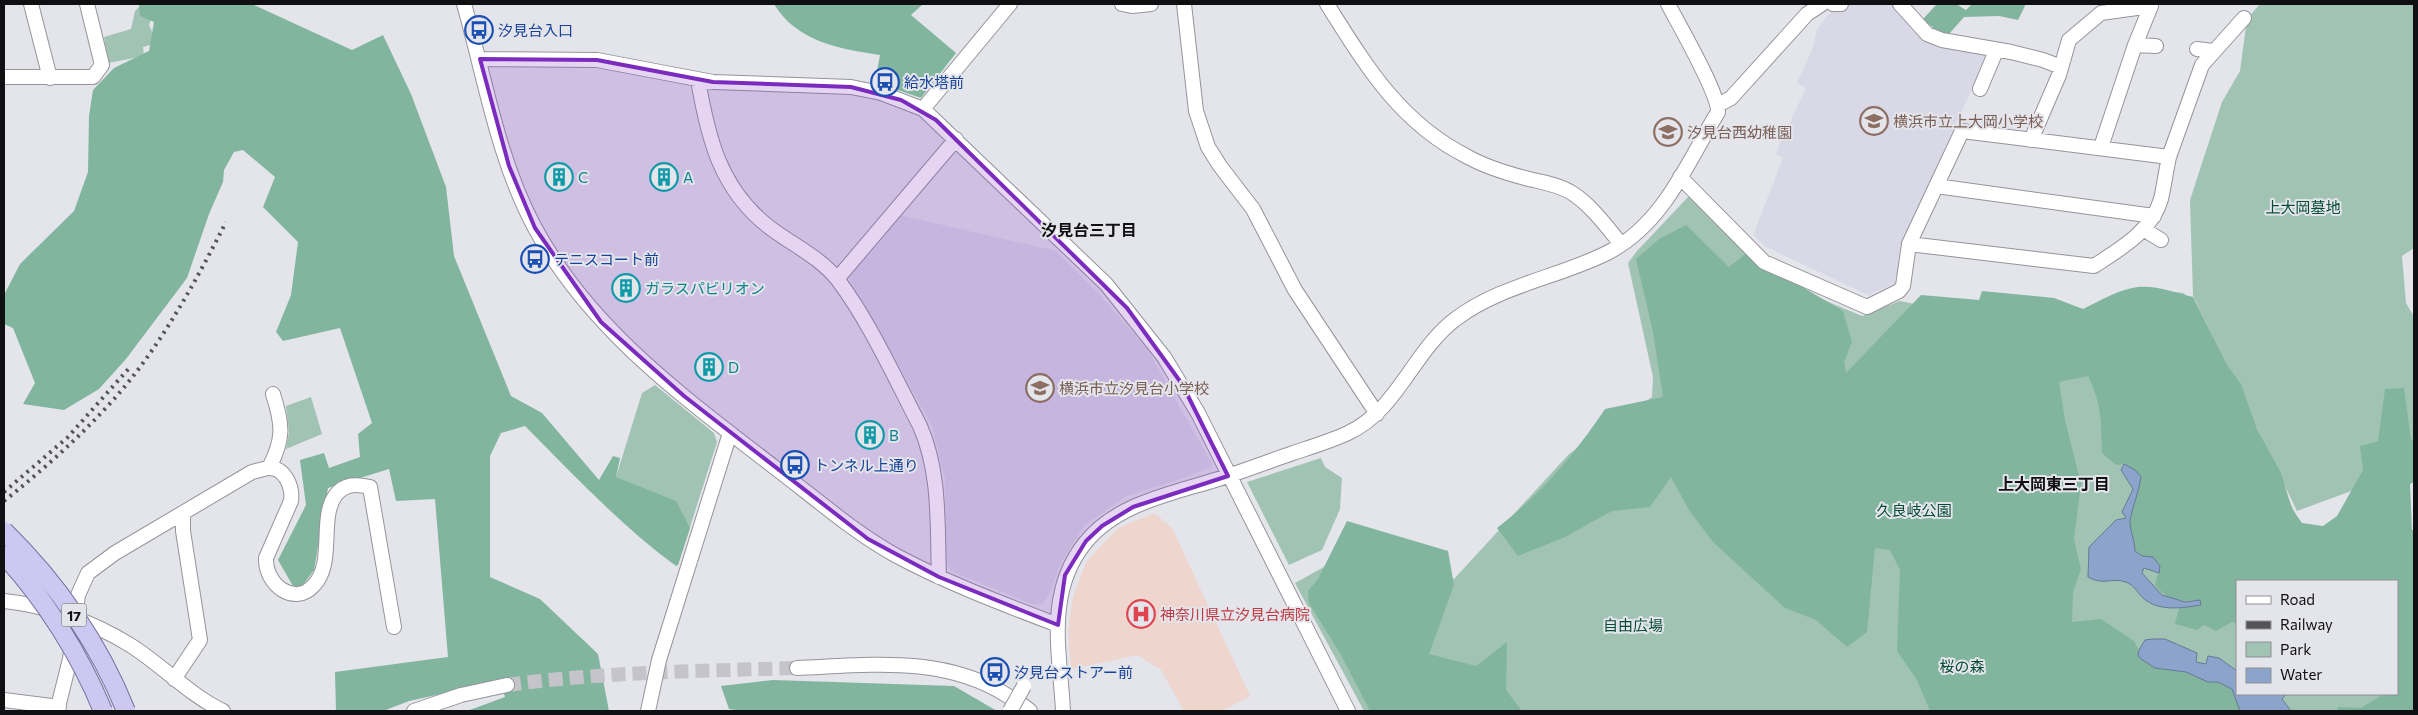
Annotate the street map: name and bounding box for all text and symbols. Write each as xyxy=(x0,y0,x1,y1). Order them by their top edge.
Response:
bus stop icon: 汐見台入口 xyxy=(464,15,494,45)
place label: 汐見台入口 xyxy=(498,21,573,39)
bus stop icon: 給水塔前 xyxy=(870,67,900,97)
place label: 給水塔前 xyxy=(904,73,964,91)
school or university icon: 横浜市立上大岡小学校 xyxy=(1859,106,1889,136)
place label: 横浜市立上大岡小学校 xyxy=(1893,112,2043,130)
school or university icon: 汐見台西幼稚園 xyxy=(1653,117,1683,147)
place label: 汐見台西幼稚園 xyxy=(1687,123,1792,141)
building icon: C xyxy=(544,162,574,192)
building icon: A xyxy=(649,162,679,192)
place label: C xyxy=(578,168,588,186)
place label: A xyxy=(683,168,693,186)
park label: 上大岡墓地 xyxy=(2265,198,2341,216)
district label: 汐見台三丁目 xyxy=(1041,220,1137,239)
bus stop icon: テニスコート前 xyxy=(520,244,550,274)
place label: テニスコート前 xyxy=(554,250,659,268)
building icon: ガラスパビリオン xyxy=(611,273,641,303)
place label: ガラスパビリオン xyxy=(645,279,765,297)
building icon: D xyxy=(694,352,724,382)
place label: D xyxy=(728,358,739,376)
school or university icon: 横浜市立汐見台小学校 xyxy=(1025,373,1055,403)
place label: 横浜市立汐見台小学校 xyxy=(1059,379,1209,397)
building icon: B xyxy=(855,420,885,450)
place label: B xyxy=(889,426,899,444)
bus stop icon: トンネル上通り xyxy=(780,450,810,480)
place label: トンネル上通り xyxy=(814,456,919,474)
district label: 上大岡東三丁目 xyxy=(1998,474,2110,493)
park label: 久良岐公園 xyxy=(1876,501,1952,519)
legend xyxy=(2236,580,2398,695)
text: Road xyxy=(2280,590,2315,608)
hospital icon: 神奈川県立汐見台病院 xyxy=(1126,599,1156,629)
road number: 17 xyxy=(62,604,86,626)
place label: 神奈川県立汐見台病院 xyxy=(1160,605,1310,623)
text: Railway xyxy=(2280,615,2333,633)
park label: 自由広場 xyxy=(1603,616,1663,634)
text: Park xyxy=(2280,640,2311,658)
bus stop icon: 汐見台ストアー前 xyxy=(980,657,1010,687)
park label: 桜の森 xyxy=(1939,657,1985,675)
place label: 汐見台ストアー前 xyxy=(1014,663,1133,681)
text: Water xyxy=(2280,665,2322,683)

